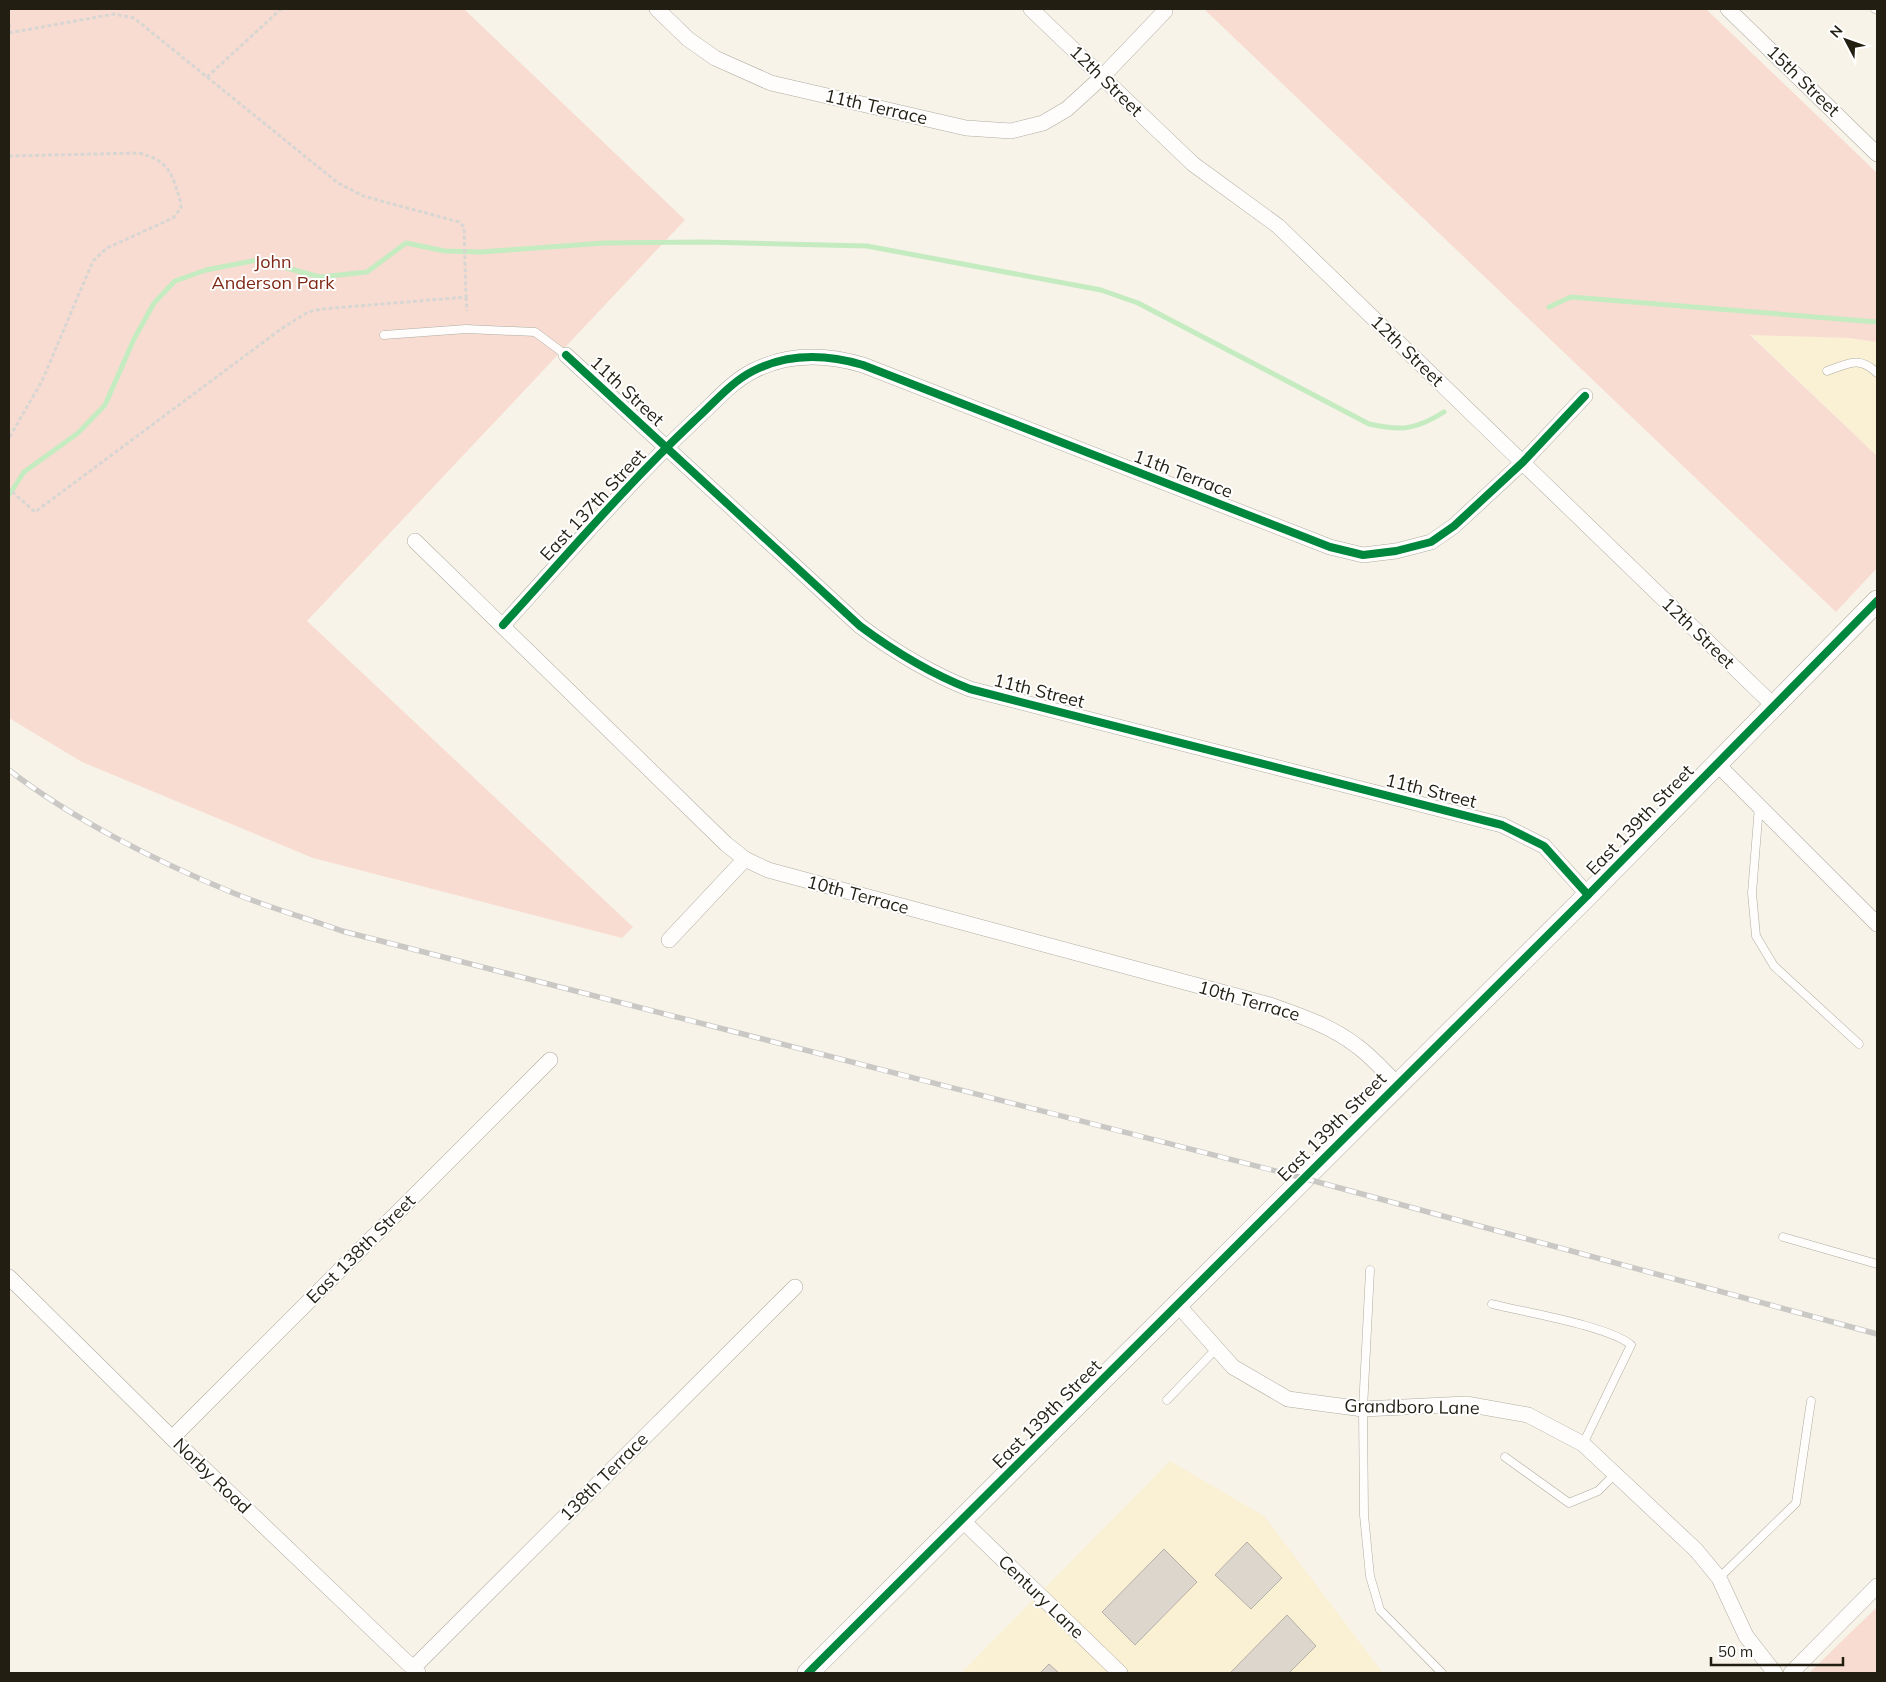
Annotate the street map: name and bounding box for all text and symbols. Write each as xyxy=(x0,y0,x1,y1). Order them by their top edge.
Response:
north arrow xyxy=(1821,15,1871,65)
text: N xyxy=(1826,22,1846,41)
street label: 12th Street xyxy=(1065,40,1148,121)
street label: 15th Street xyxy=(1762,40,1845,121)
street label: 11th Terrace xyxy=(823,84,930,129)
park label: John Anderson Park xyxy=(211,250,335,294)
street label: 12th Street xyxy=(1366,310,1449,391)
street label: 11th Street xyxy=(586,351,669,431)
street label: East 137th Street xyxy=(535,444,650,565)
street label: 11th Terrace xyxy=(1130,444,1236,503)
street label: 12th Street xyxy=(1657,592,1740,673)
street label: 11th Street xyxy=(991,668,1087,713)
street label: East 139th Street xyxy=(1581,760,1698,880)
street label: 11th Street xyxy=(1383,768,1479,813)
street label: 10th Terrace xyxy=(805,870,912,919)
street label: 10th Terrace xyxy=(1196,975,1303,1026)
street label: East 139th Street xyxy=(1272,1067,1391,1186)
street label: East 138th Street xyxy=(301,1189,420,1308)
street label: East 139th Street xyxy=(987,1354,1106,1473)
street label: Grandboro Lane xyxy=(1344,1394,1480,1419)
street label: 138th Terrace xyxy=(555,1428,653,1526)
street label: Norby Road xyxy=(169,1433,256,1518)
street label: Century Lane xyxy=(993,1550,1089,1643)
scale bar xyxy=(1711,1634,1844,1666)
text: 50 m xyxy=(1718,1642,1753,1661)

